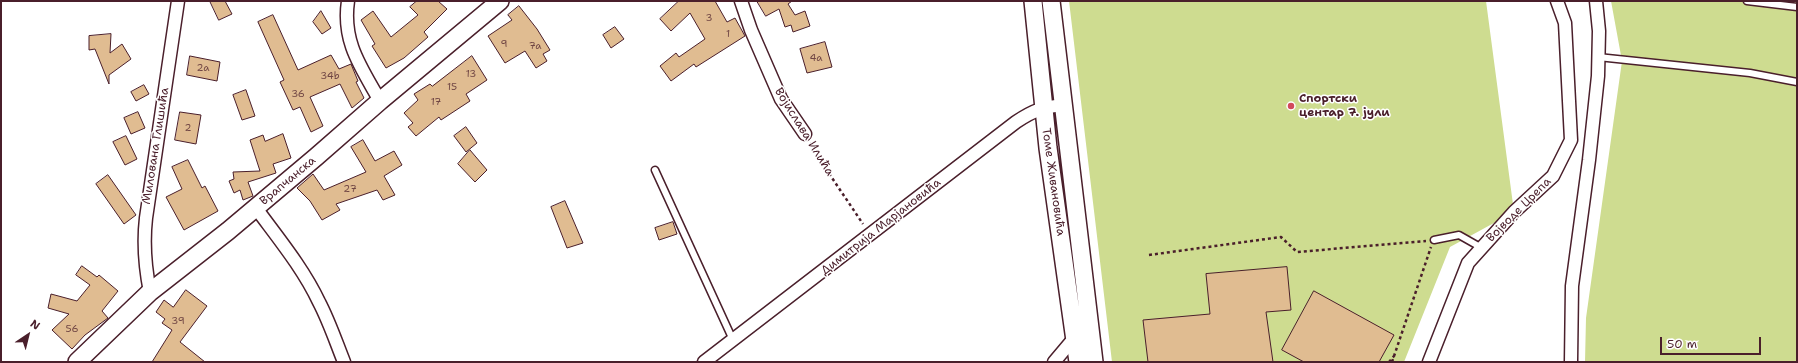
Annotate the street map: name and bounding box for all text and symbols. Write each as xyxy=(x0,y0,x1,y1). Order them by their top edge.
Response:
house number: 3 xyxy=(706,12,712,24)
house number: 1 xyxy=(726,28,730,40)
house number: 9 xyxy=(501,38,507,50)
house number: 7a xyxy=(529,40,541,52)
house number: 4a xyxy=(809,52,823,64)
house number: 2a xyxy=(197,62,209,74)
house number: 13 xyxy=(466,68,476,80)
house number: 34b xyxy=(320,70,340,82)
house number: 15 xyxy=(447,81,457,93)
street label: Војислава Илића xyxy=(771,85,837,179)
street label: Милована Глишића xyxy=(140,86,172,206)
house number: 36 xyxy=(291,88,305,100)
place label: Спортски центар 7. јули xyxy=(1299,92,1390,120)
house number: 17 xyxy=(431,96,441,108)
marker: Спортски центар 7. јули xyxy=(1286,101,1296,111)
house number: 2 xyxy=(185,122,191,134)
street label: Томе Живановића xyxy=(1038,127,1068,237)
street label: Врапчанска xyxy=(257,153,319,209)
street label: Војводе Црепа xyxy=(1484,175,1554,245)
street label: Димитрија Марјановића xyxy=(818,176,944,278)
house number: 27 xyxy=(343,183,357,195)
north arrow xyxy=(8,315,48,355)
house number: 39 xyxy=(171,315,185,327)
text: N xyxy=(27,316,43,333)
house number: 56 xyxy=(66,323,78,335)
scale bar xyxy=(1662,329,1763,355)
text: 50 m xyxy=(1667,336,1697,352)

